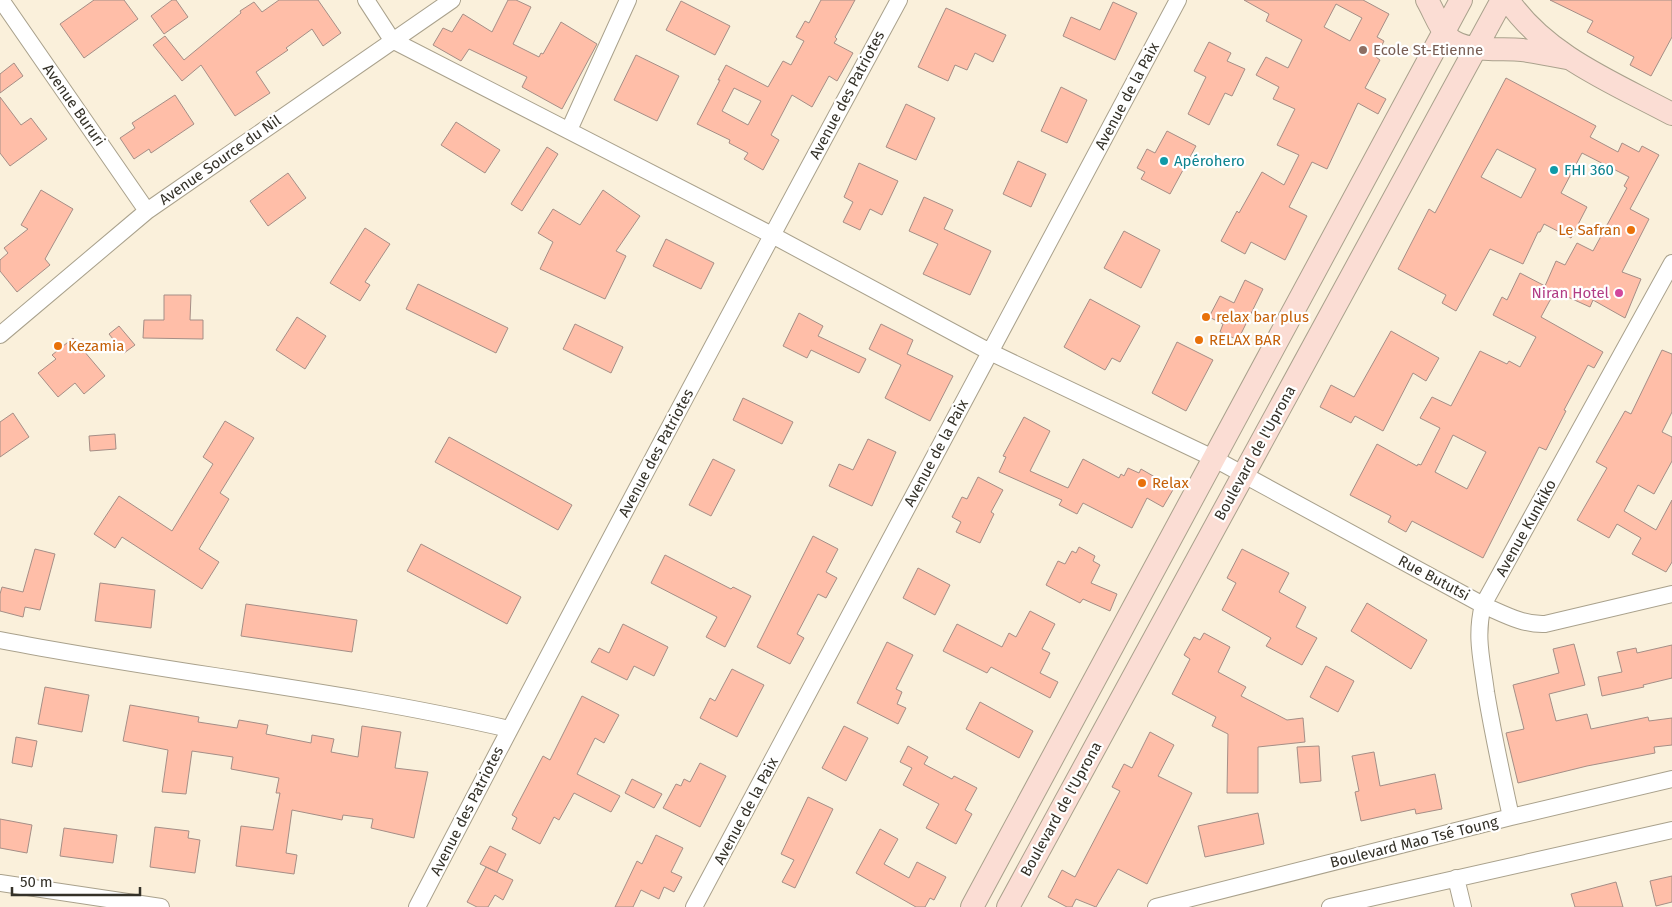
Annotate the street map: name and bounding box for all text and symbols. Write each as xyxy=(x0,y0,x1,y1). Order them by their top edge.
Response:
street label: Avenue des Patriotes xyxy=(806,28,888,162)
street label: Avenue de la Paix xyxy=(1091,39,1163,153)
place label: Ecole St-Etienne xyxy=(1373,41,1483,59)
marker: Ecole St-Etienne xyxy=(1357,44,1369,56)
street label: Avenue Bururi xyxy=(39,60,109,150)
street label: Avenue Source du Nil xyxy=(156,111,285,209)
place label: Apérohero xyxy=(1174,152,1245,170)
marker: Apérohero xyxy=(1158,155,1170,167)
place label: FHI 360 xyxy=(1564,161,1614,179)
marker: FHI 360 xyxy=(1548,164,1560,176)
place label: Le Safran xyxy=(1558,221,1621,239)
marker: Le Safran xyxy=(1625,224,1637,236)
place label: Niran Hotel xyxy=(1532,284,1610,302)
marker: Niran Hotel xyxy=(1613,287,1625,299)
place label: relax bar plus xyxy=(1216,308,1309,326)
marker: relax bar plus xyxy=(1200,311,1212,323)
place label: RELAX BAR xyxy=(1209,331,1281,349)
marker: RELAX BAR xyxy=(1193,334,1205,346)
place label: Kezamia xyxy=(68,337,124,355)
marker: Kezamia xyxy=(52,340,64,352)
street label: Boulevard de l'Uprona xyxy=(1210,383,1300,523)
street label: Avenue des Patriotes xyxy=(615,386,697,520)
street label: Avenue de la Paix xyxy=(900,396,972,510)
place label: Relax xyxy=(1152,474,1190,492)
street label: Avenue Kunkiko xyxy=(1492,476,1560,580)
marker: Relax xyxy=(1136,477,1148,489)
street label: Rue Bututsi xyxy=(1395,552,1473,604)
street label: Boulevard de l'Uprona xyxy=(1016,739,1106,879)
street label: Avenue des Patriotes xyxy=(427,743,507,879)
street label: Avenue de la Paix xyxy=(710,754,782,868)
street label: Boulevard Mao Tsé Toung xyxy=(1328,812,1500,872)
scale bar xyxy=(12,864,140,896)
text: 50 m xyxy=(20,873,53,891)

